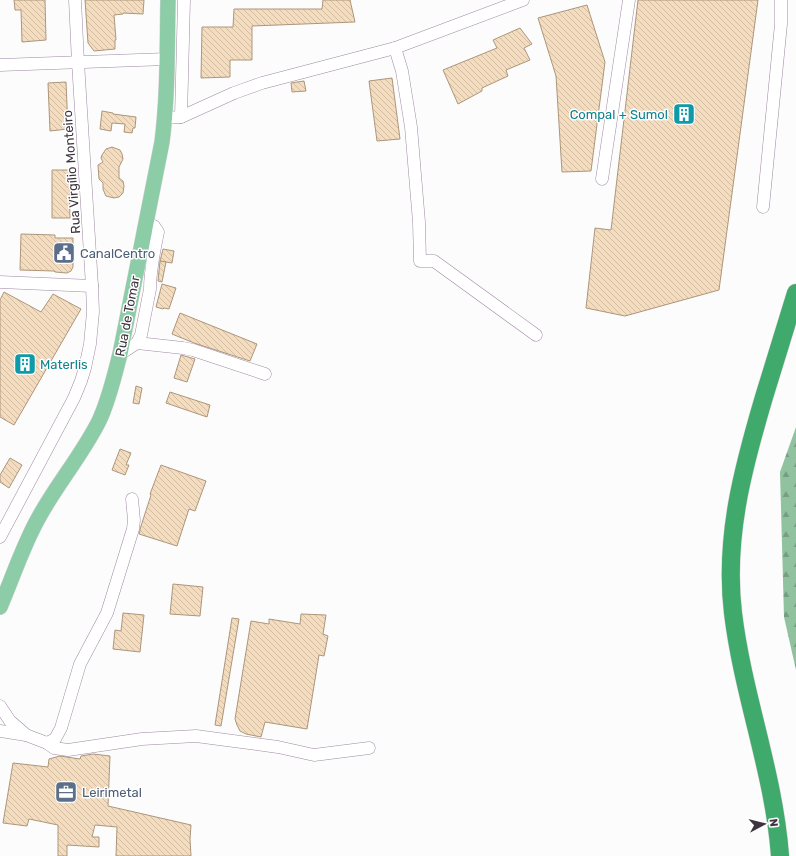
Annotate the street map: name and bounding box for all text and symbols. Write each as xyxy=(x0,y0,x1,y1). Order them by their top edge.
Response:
building icon: Compal + Sumol xyxy=(671,101,697,127)
place label: Compal + Sumol xyxy=(570,107,668,122)
street label: Rua Virgílio Monteiro xyxy=(60,110,84,234)
public building icon: CanalCentro xyxy=(51,240,77,266)
place label: CanalCentro xyxy=(80,246,155,261)
street label: Rua de Tomar xyxy=(112,274,143,358)
building icon: Materlis xyxy=(12,351,38,377)
place label: Materlis xyxy=(40,357,88,372)
office icon: Leirimetal xyxy=(53,779,79,805)
place label: Leirimetal xyxy=(82,785,142,800)
north arrow xyxy=(744,804,784,844)
text: N xyxy=(766,818,780,828)

